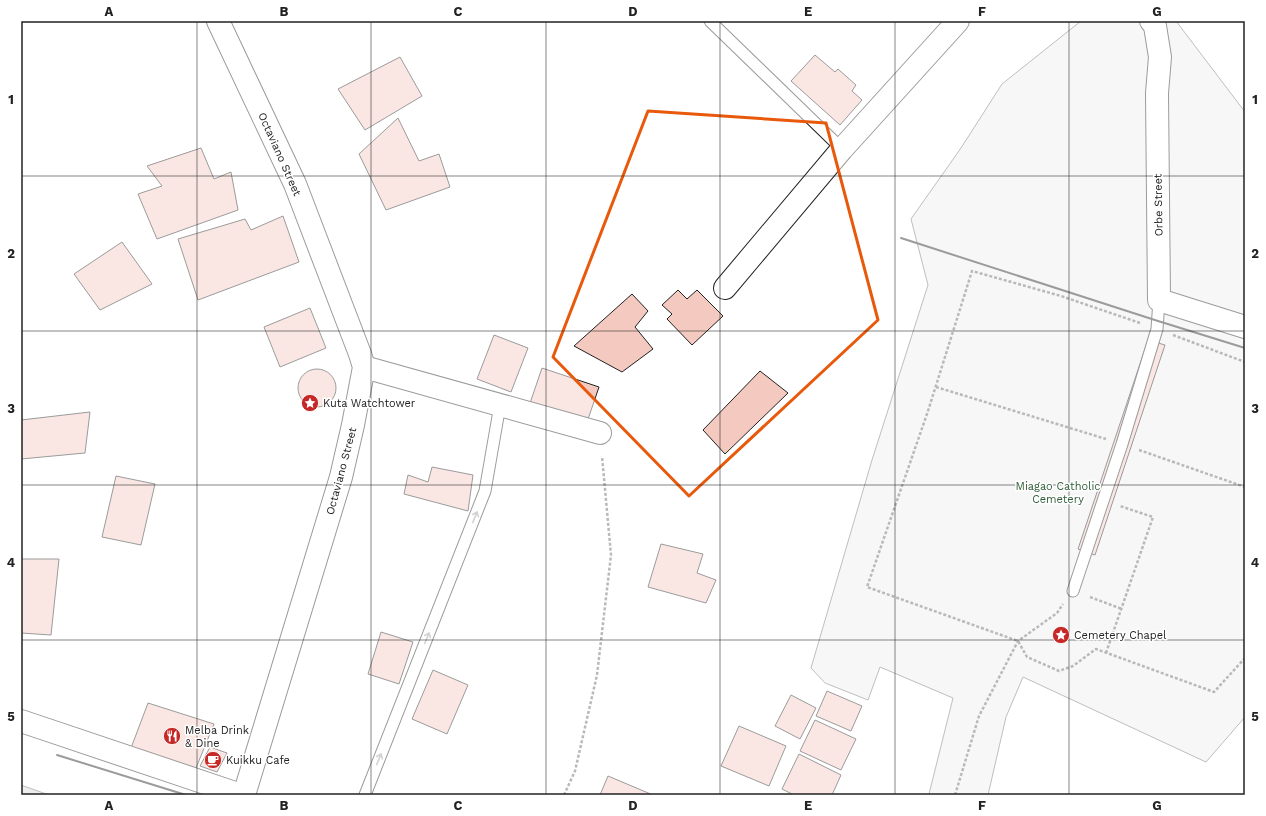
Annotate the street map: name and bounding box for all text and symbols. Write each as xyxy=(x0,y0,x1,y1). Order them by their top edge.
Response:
text: A xyxy=(105,4,114,19)
text: B xyxy=(280,4,289,19)
text: C xyxy=(454,4,463,19)
text: D xyxy=(628,4,638,19)
text: E xyxy=(804,4,812,19)
text: F xyxy=(978,4,986,19)
text: G xyxy=(1152,4,1162,19)
text: 1 xyxy=(8,92,14,107)
text: 1 xyxy=(1252,92,1258,107)
street label: Octaviano Street xyxy=(255,110,304,198)
street label: Orbe Street xyxy=(1151,173,1166,236)
text: 2 xyxy=(7,246,15,261)
text: 2 xyxy=(1251,246,1259,261)
place icon: Kuta Watchtower xyxy=(300,393,320,413)
place label: Kuta Watchtower xyxy=(323,397,416,410)
text: 3 xyxy=(7,401,15,416)
text: 3 xyxy=(1251,401,1259,416)
street label: Octaviano Street xyxy=(324,426,360,516)
park label: Miagao Catholic Cemetery xyxy=(1016,480,1101,506)
one-way arrow xyxy=(471,511,479,523)
text: 4 xyxy=(7,555,16,570)
text: 4 xyxy=(1251,555,1260,570)
place icon: Cemetery Chapel xyxy=(1051,625,1071,645)
place label: Cemetery Chapel xyxy=(1074,629,1167,642)
one-way arrow xyxy=(424,632,431,644)
text: 5 xyxy=(7,709,15,724)
text: 5 xyxy=(1251,709,1259,724)
place label: Melba Drink & Dine xyxy=(185,724,249,750)
restaurant icon: Melba Drink & Dine xyxy=(162,726,182,746)
cafe icon: Kuikku Cafe xyxy=(203,750,223,770)
one-way arrow xyxy=(376,753,384,765)
place label: Kuikku Cafe xyxy=(226,754,290,767)
text: A xyxy=(105,798,114,813)
text: B xyxy=(280,798,289,813)
text: C xyxy=(454,798,463,813)
text: D xyxy=(628,798,638,813)
text: E xyxy=(804,798,812,813)
text: F xyxy=(978,798,986,813)
text: G xyxy=(1152,798,1162,813)

